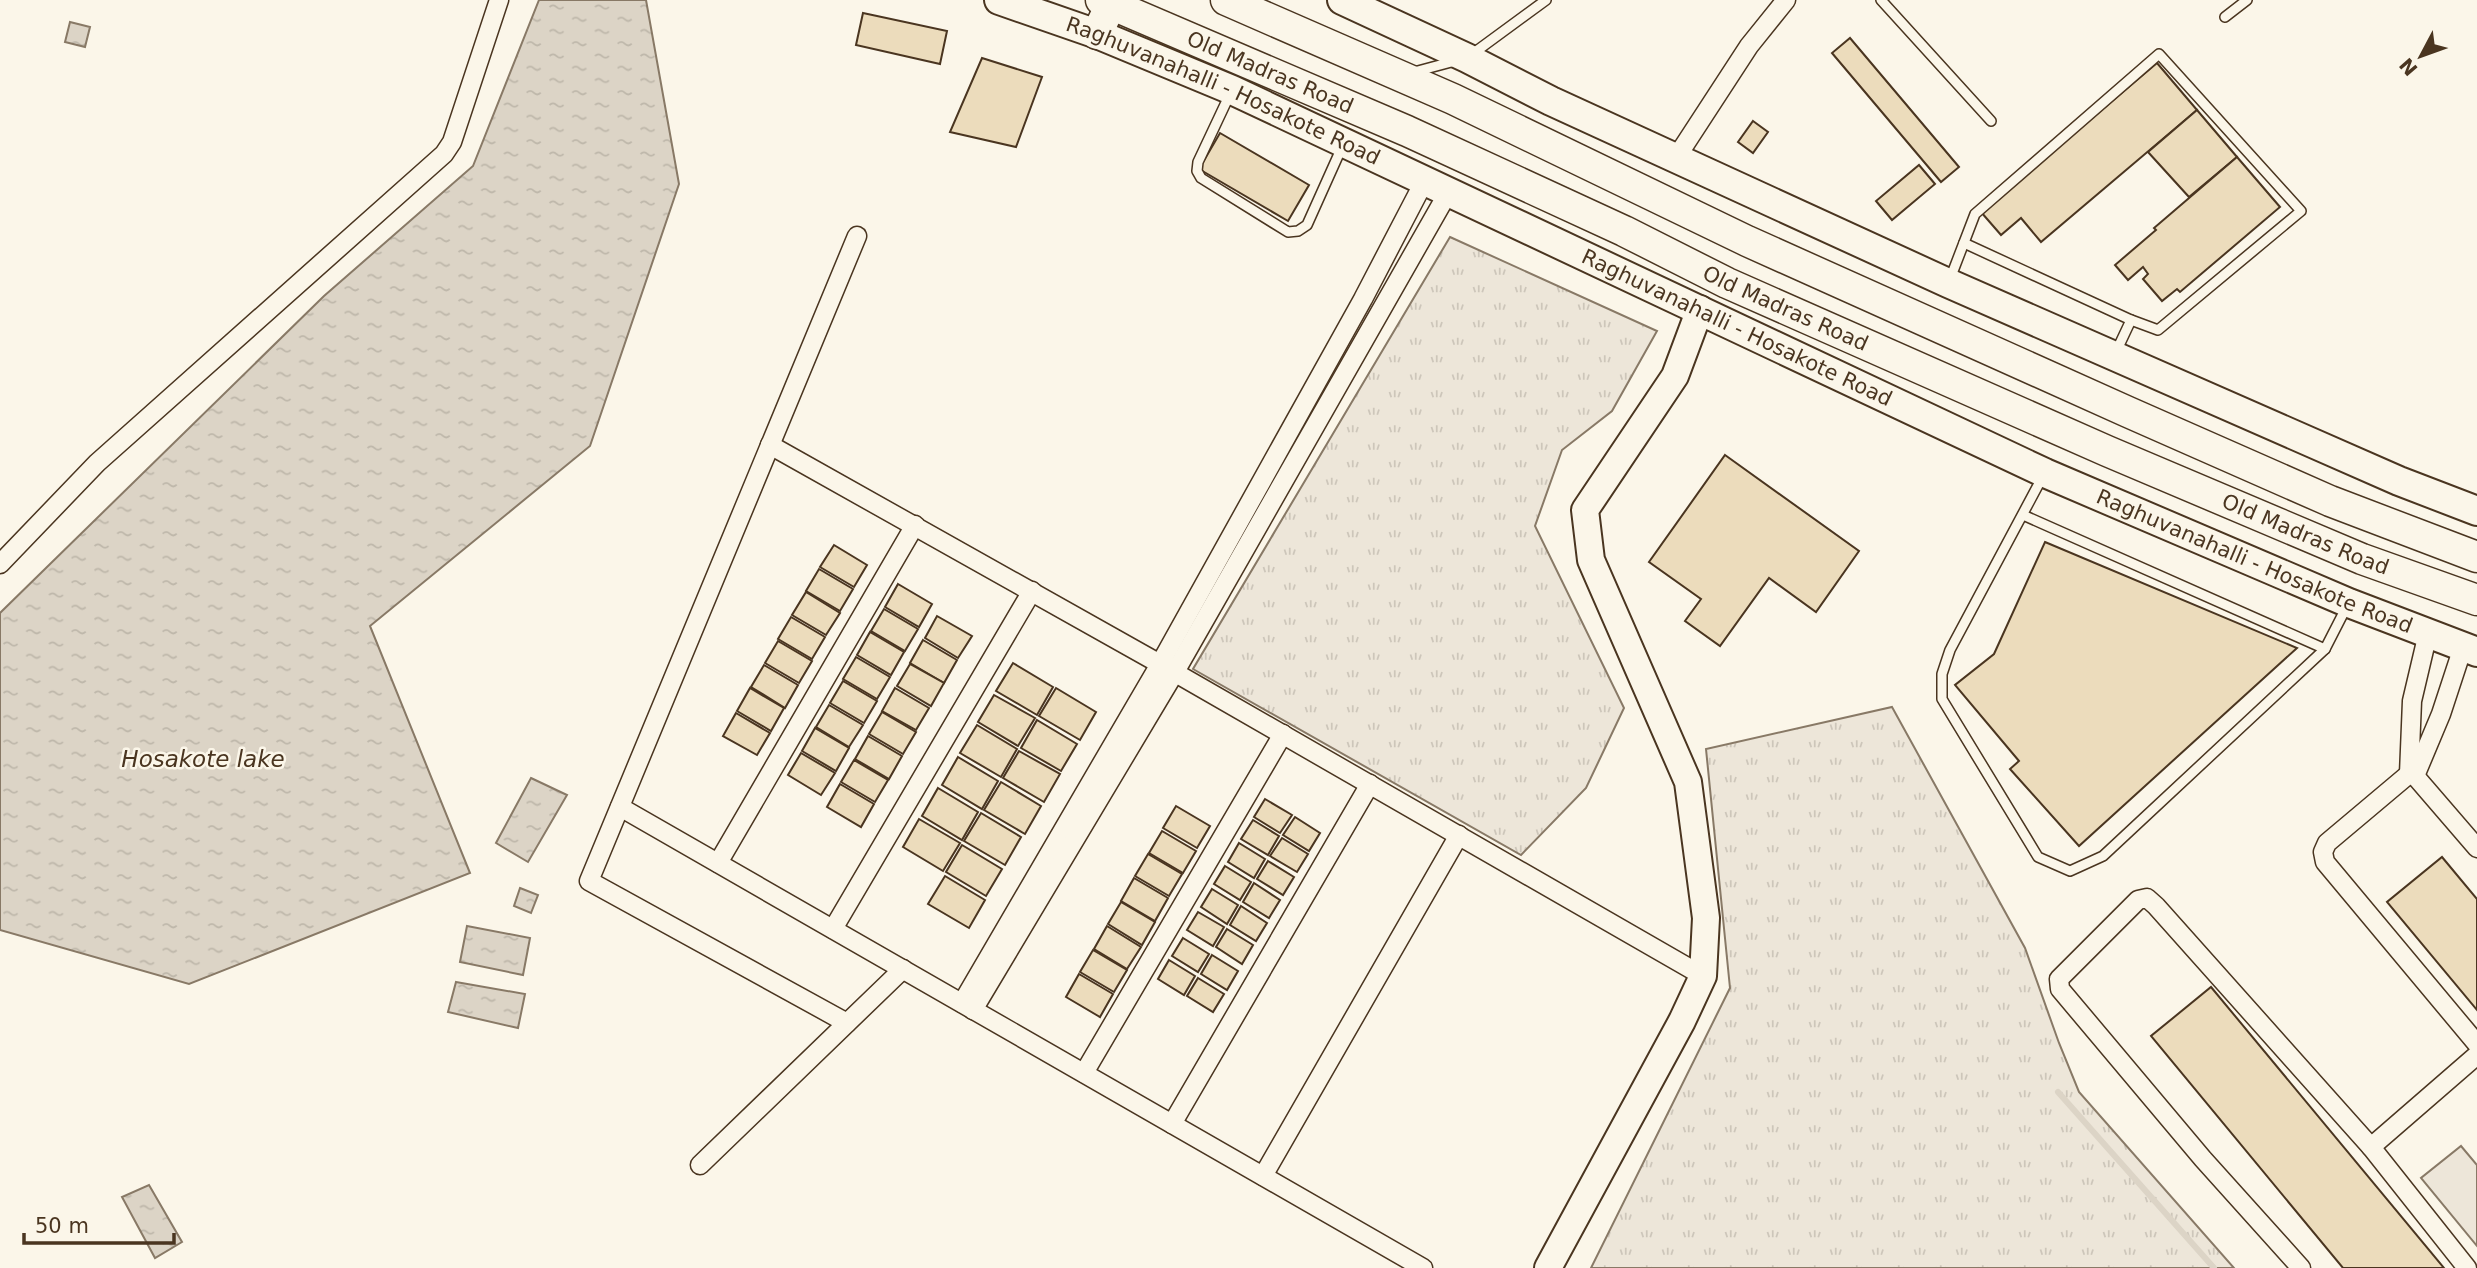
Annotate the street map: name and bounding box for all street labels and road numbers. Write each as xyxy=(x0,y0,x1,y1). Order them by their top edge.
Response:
street label: Raghuvanahalli - Hosakote Road xyxy=(1063,12,1384,170)
street label: Old Madras Road xyxy=(1183,26,1357,119)
street label: Raghuvanahalli - Hosakote Road xyxy=(1578,244,1896,411)
street label: Old Madras Road xyxy=(1699,261,1872,356)
street label: Raghuvanahalli - Hosakote Road xyxy=(2093,484,2416,638)
street label: Old Madras Road xyxy=(2218,489,2392,580)

